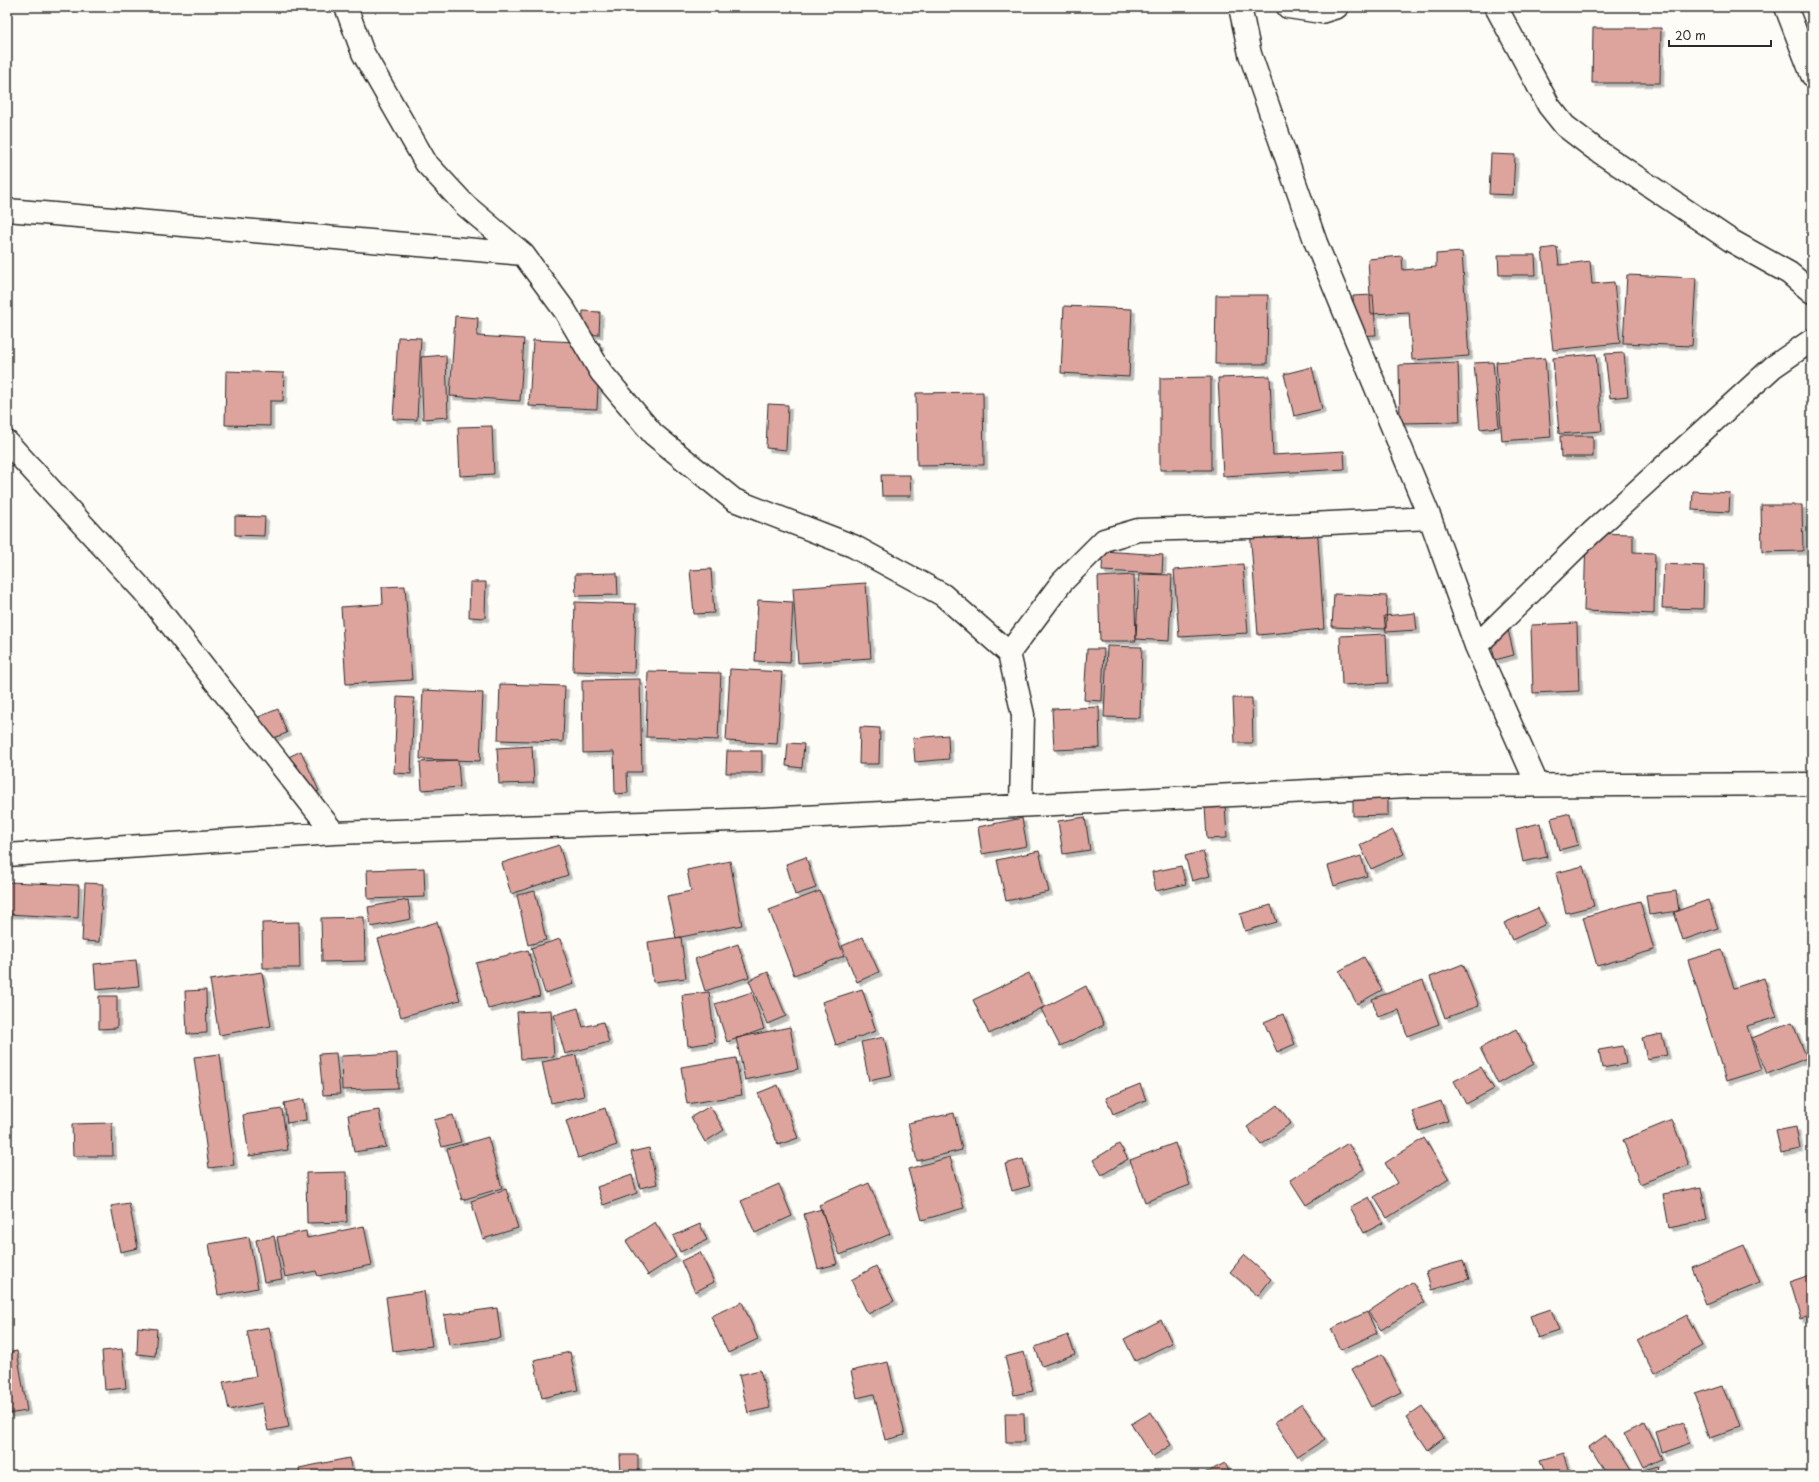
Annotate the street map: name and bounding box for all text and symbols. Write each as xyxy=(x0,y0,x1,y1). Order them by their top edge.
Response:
scale bar xyxy=(1669,22,1771,48)
text: 20 m xyxy=(1675,26,1706,44)

